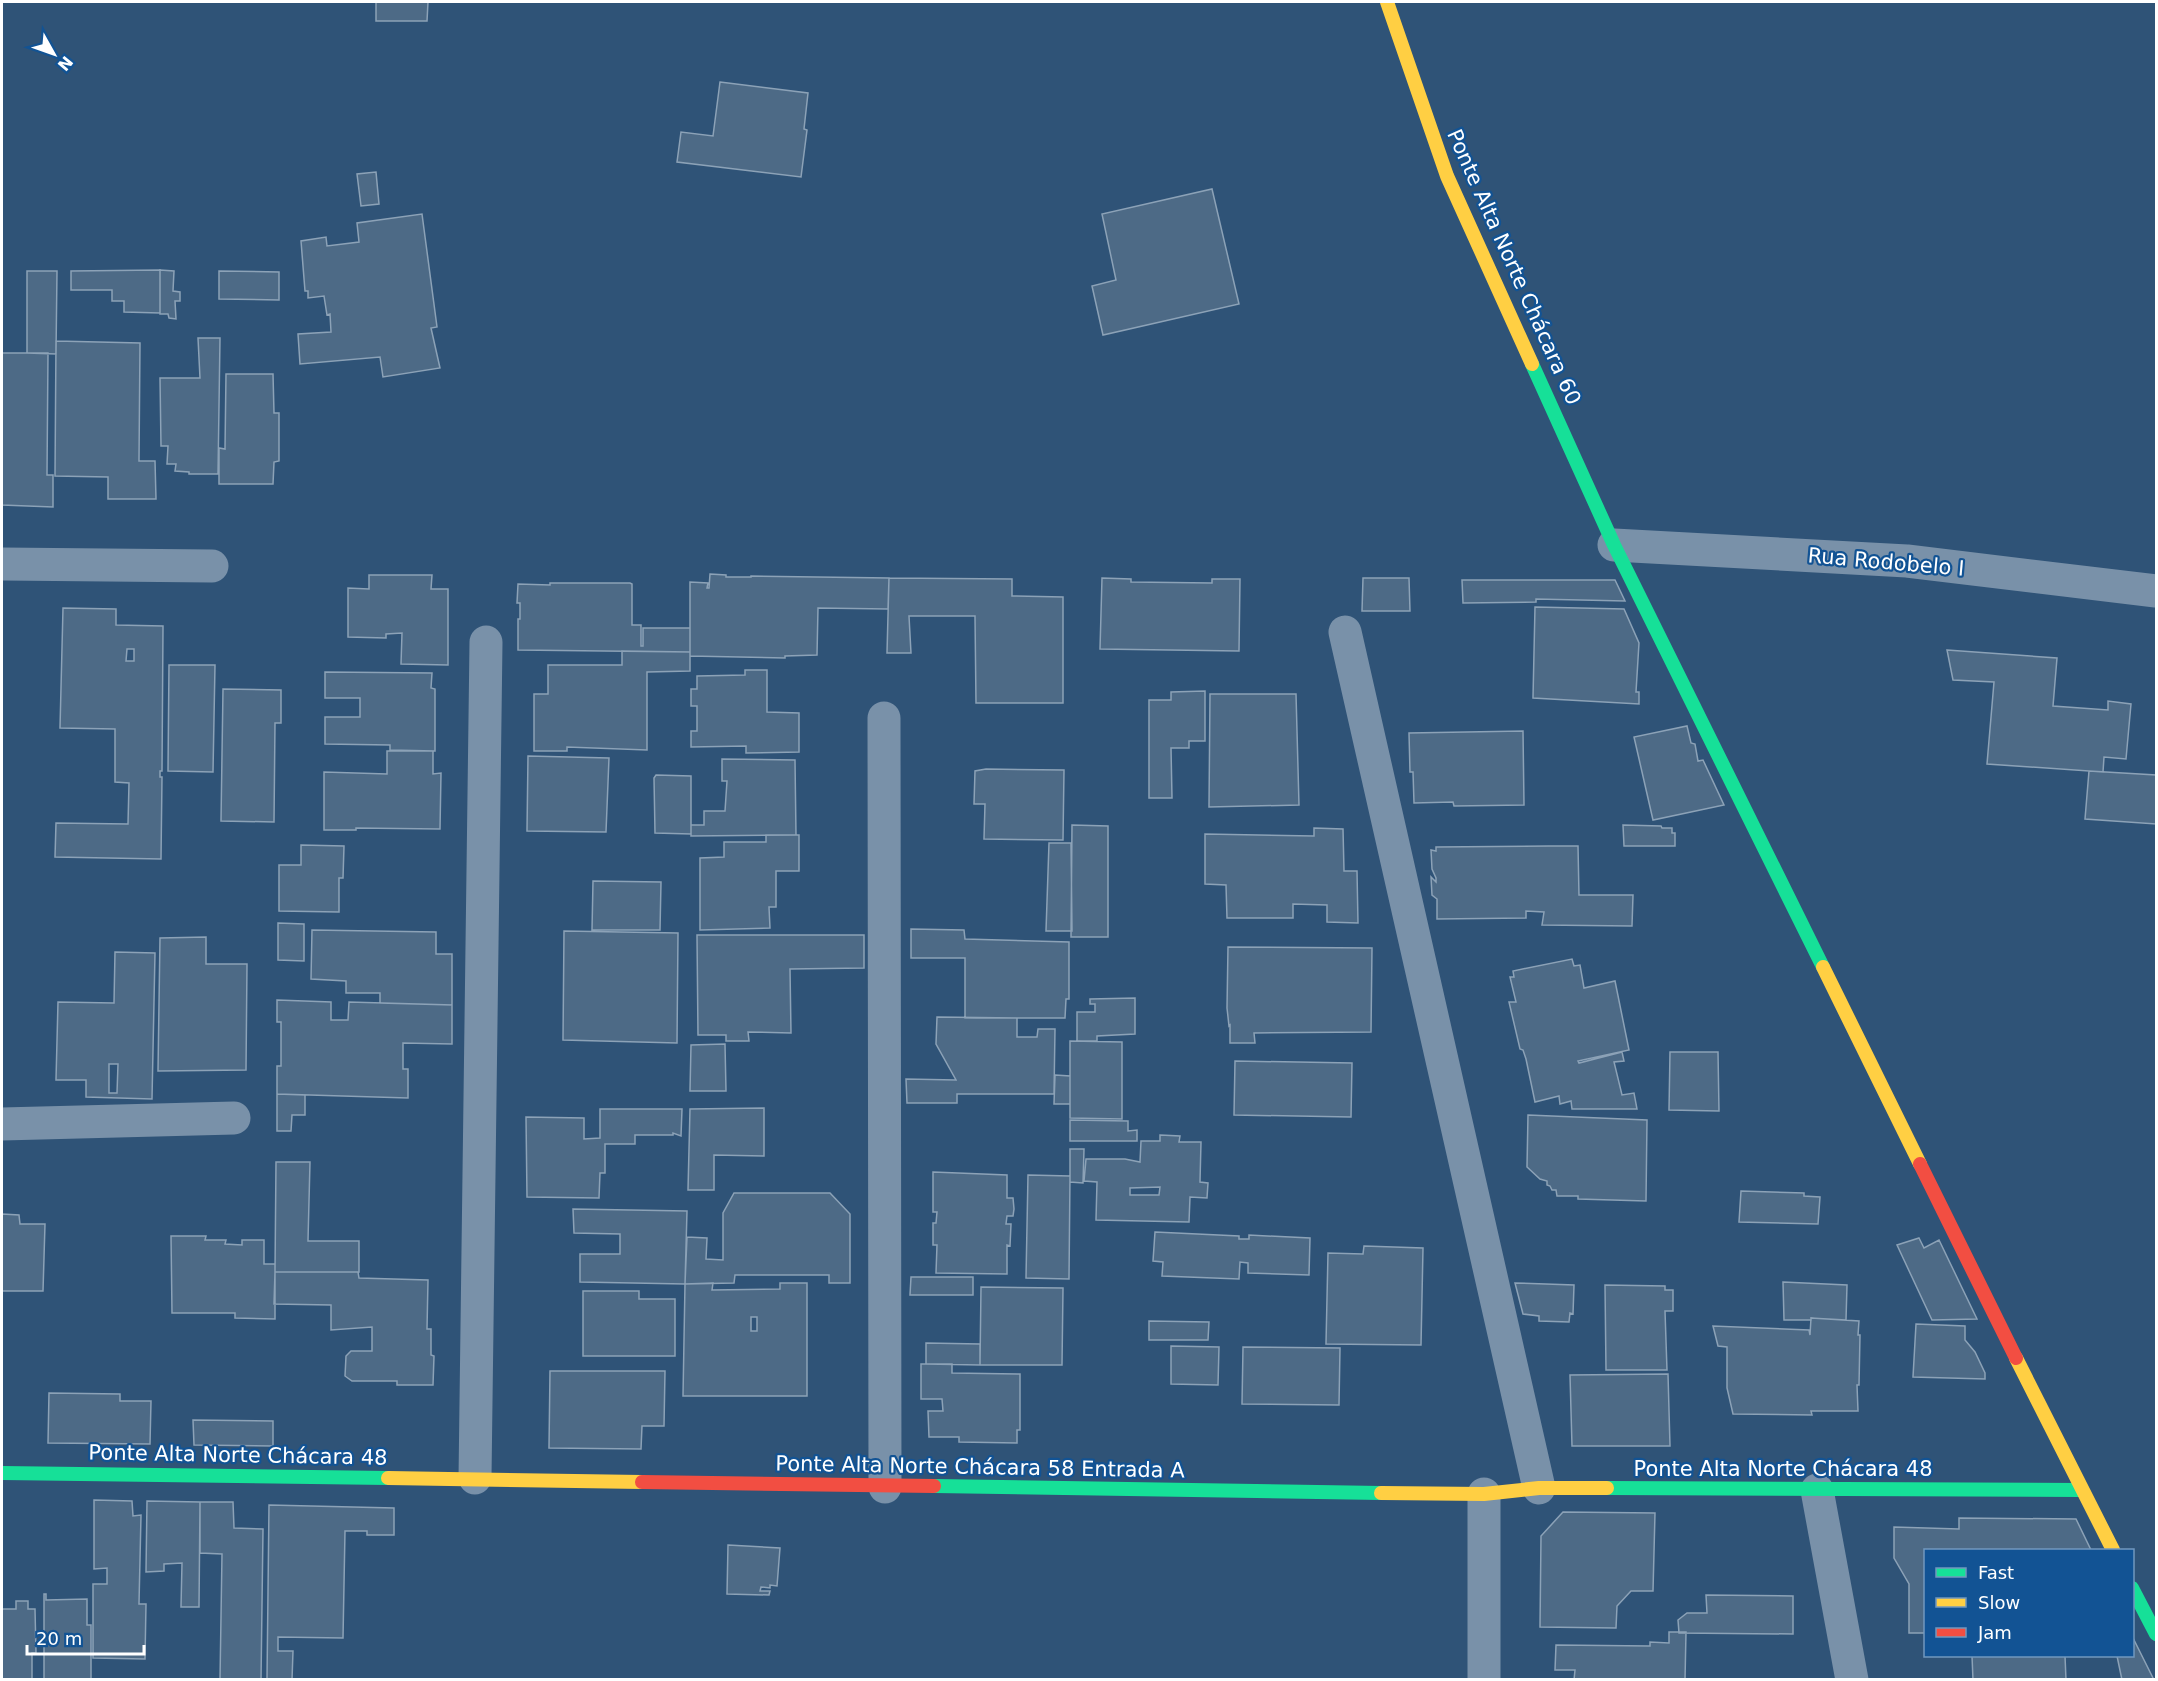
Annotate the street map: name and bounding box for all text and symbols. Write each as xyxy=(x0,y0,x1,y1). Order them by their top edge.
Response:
north arrow xyxy=(24,24,84,84)
text: N xyxy=(54,52,77,75)
street label: Ponte Alta Norte Chácara 60 xyxy=(1442,126,1586,408)
street label: Rua Rodobelo I xyxy=(1807,543,1965,581)
street label: Ponte Alta Norte Chácara 48 xyxy=(88,1440,388,1470)
street label: Ponte Alta Norte Chácara 58 Entrada A xyxy=(775,1451,1185,1483)
street label: Ponte Alta Norte Chácara 48 xyxy=(1633,1457,1933,1481)
legend xyxy=(1924,1549,2134,1657)
text: Fast xyxy=(1978,1562,2014,1583)
text: Slow xyxy=(1978,1592,2020,1613)
scale bar xyxy=(27,1618,144,1656)
text: Jam xyxy=(1977,1622,2012,1643)
text: 20 m xyxy=(36,1628,82,1649)

